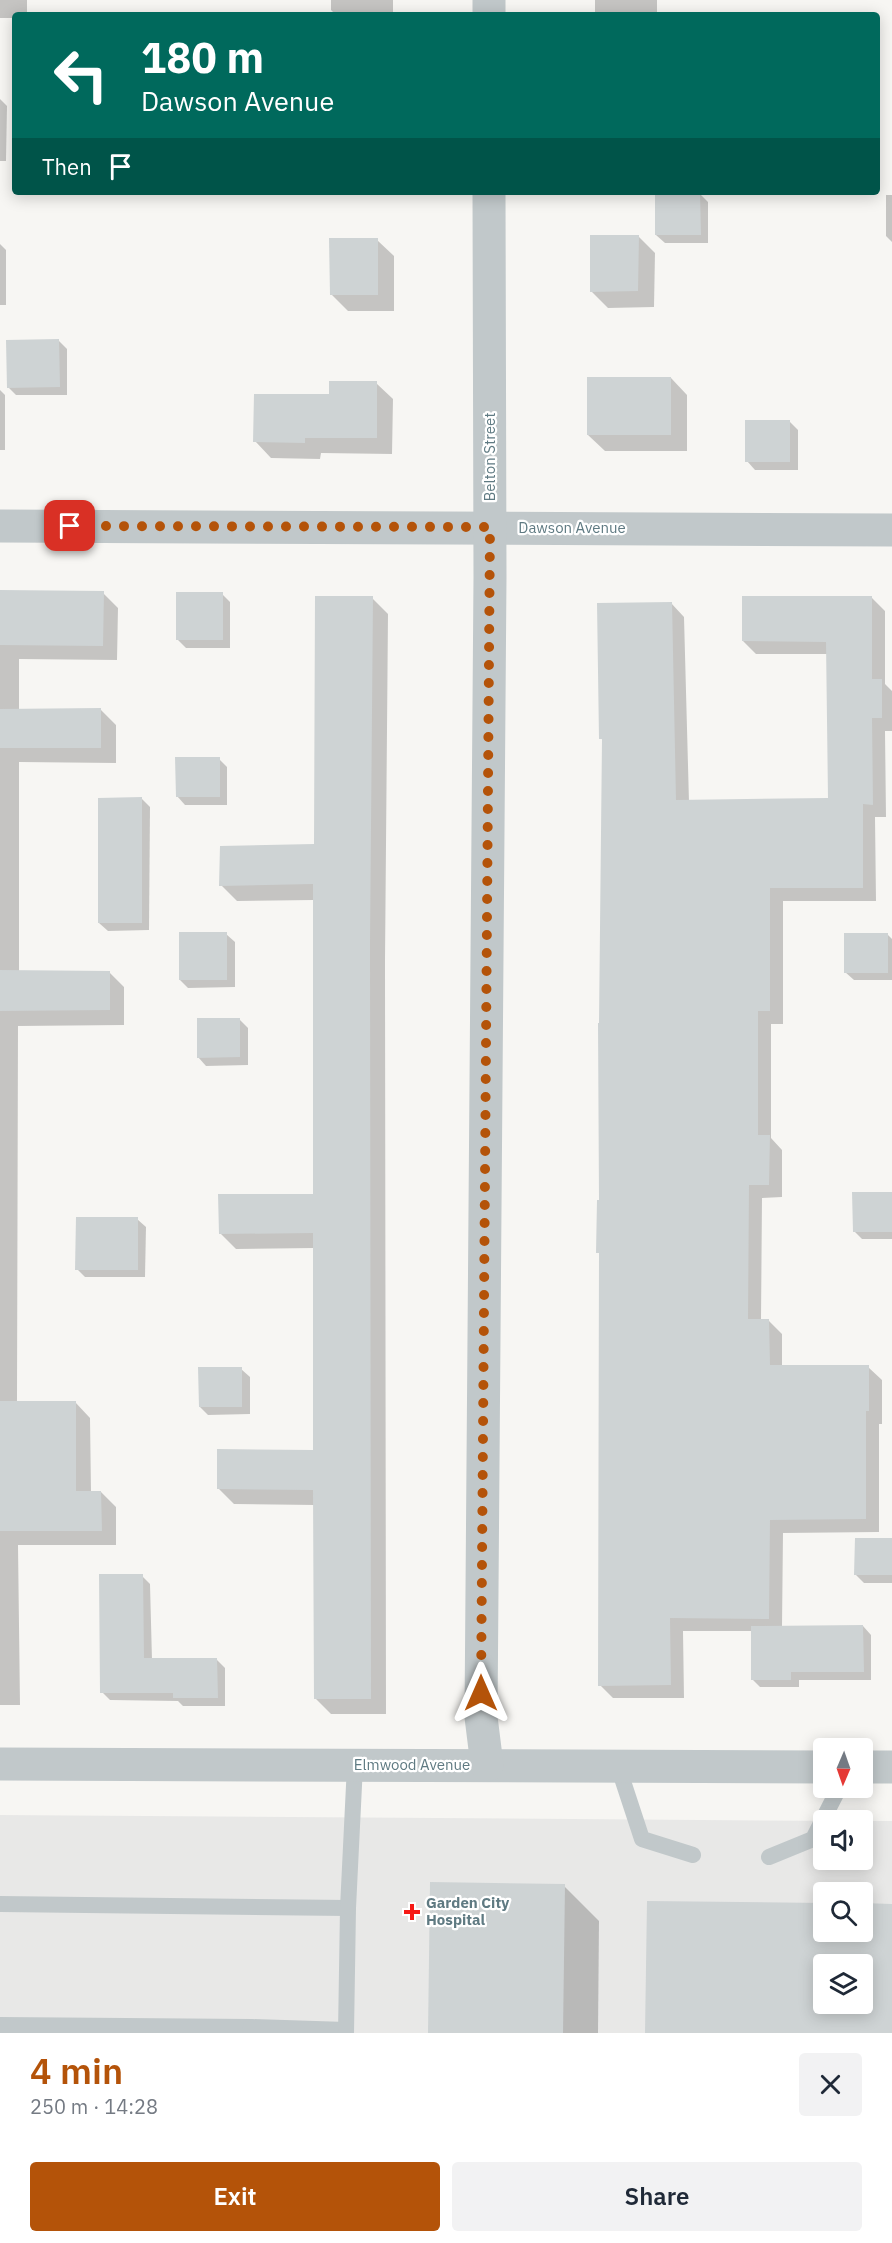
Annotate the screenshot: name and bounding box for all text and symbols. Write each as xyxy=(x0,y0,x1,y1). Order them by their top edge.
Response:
text: 180 m xyxy=(141,30,264,85)
icon: left xyxy=(42,36,120,114)
text: Dawson Avenue xyxy=(141,83,334,118)
icon: arrive xyxy=(104,150,137,183)
text: Then xyxy=(42,152,92,181)
street label: Belton Street xyxy=(480,413,499,501)
pin xyxy=(44,500,95,551)
icon: arrive xyxy=(53,509,86,542)
street label: Dawson Avenue xyxy=(518,518,626,537)
position arrow xyxy=(449,1661,513,1725)
north arrow xyxy=(813,1738,873,1798)
map controls xyxy=(813,1738,873,2014)
street label: Elmwood Avenue xyxy=(354,1755,470,1774)
button: sound xyxy=(813,1810,873,1870)
button: search xyxy=(813,1882,873,1942)
place label: Garden City Hospital xyxy=(426,1893,509,1929)
marker: Garden City Hospital xyxy=(403,1903,421,1921)
button: layers xyxy=(813,1954,873,2014)
text: 4 min xyxy=(30,2047,123,2094)
button: close xyxy=(799,2053,862,2116)
text: 250 m · 14:28 xyxy=(30,2093,158,2120)
button: Exit xyxy=(30,2162,440,2231)
button: Share xyxy=(452,2162,862,2231)

